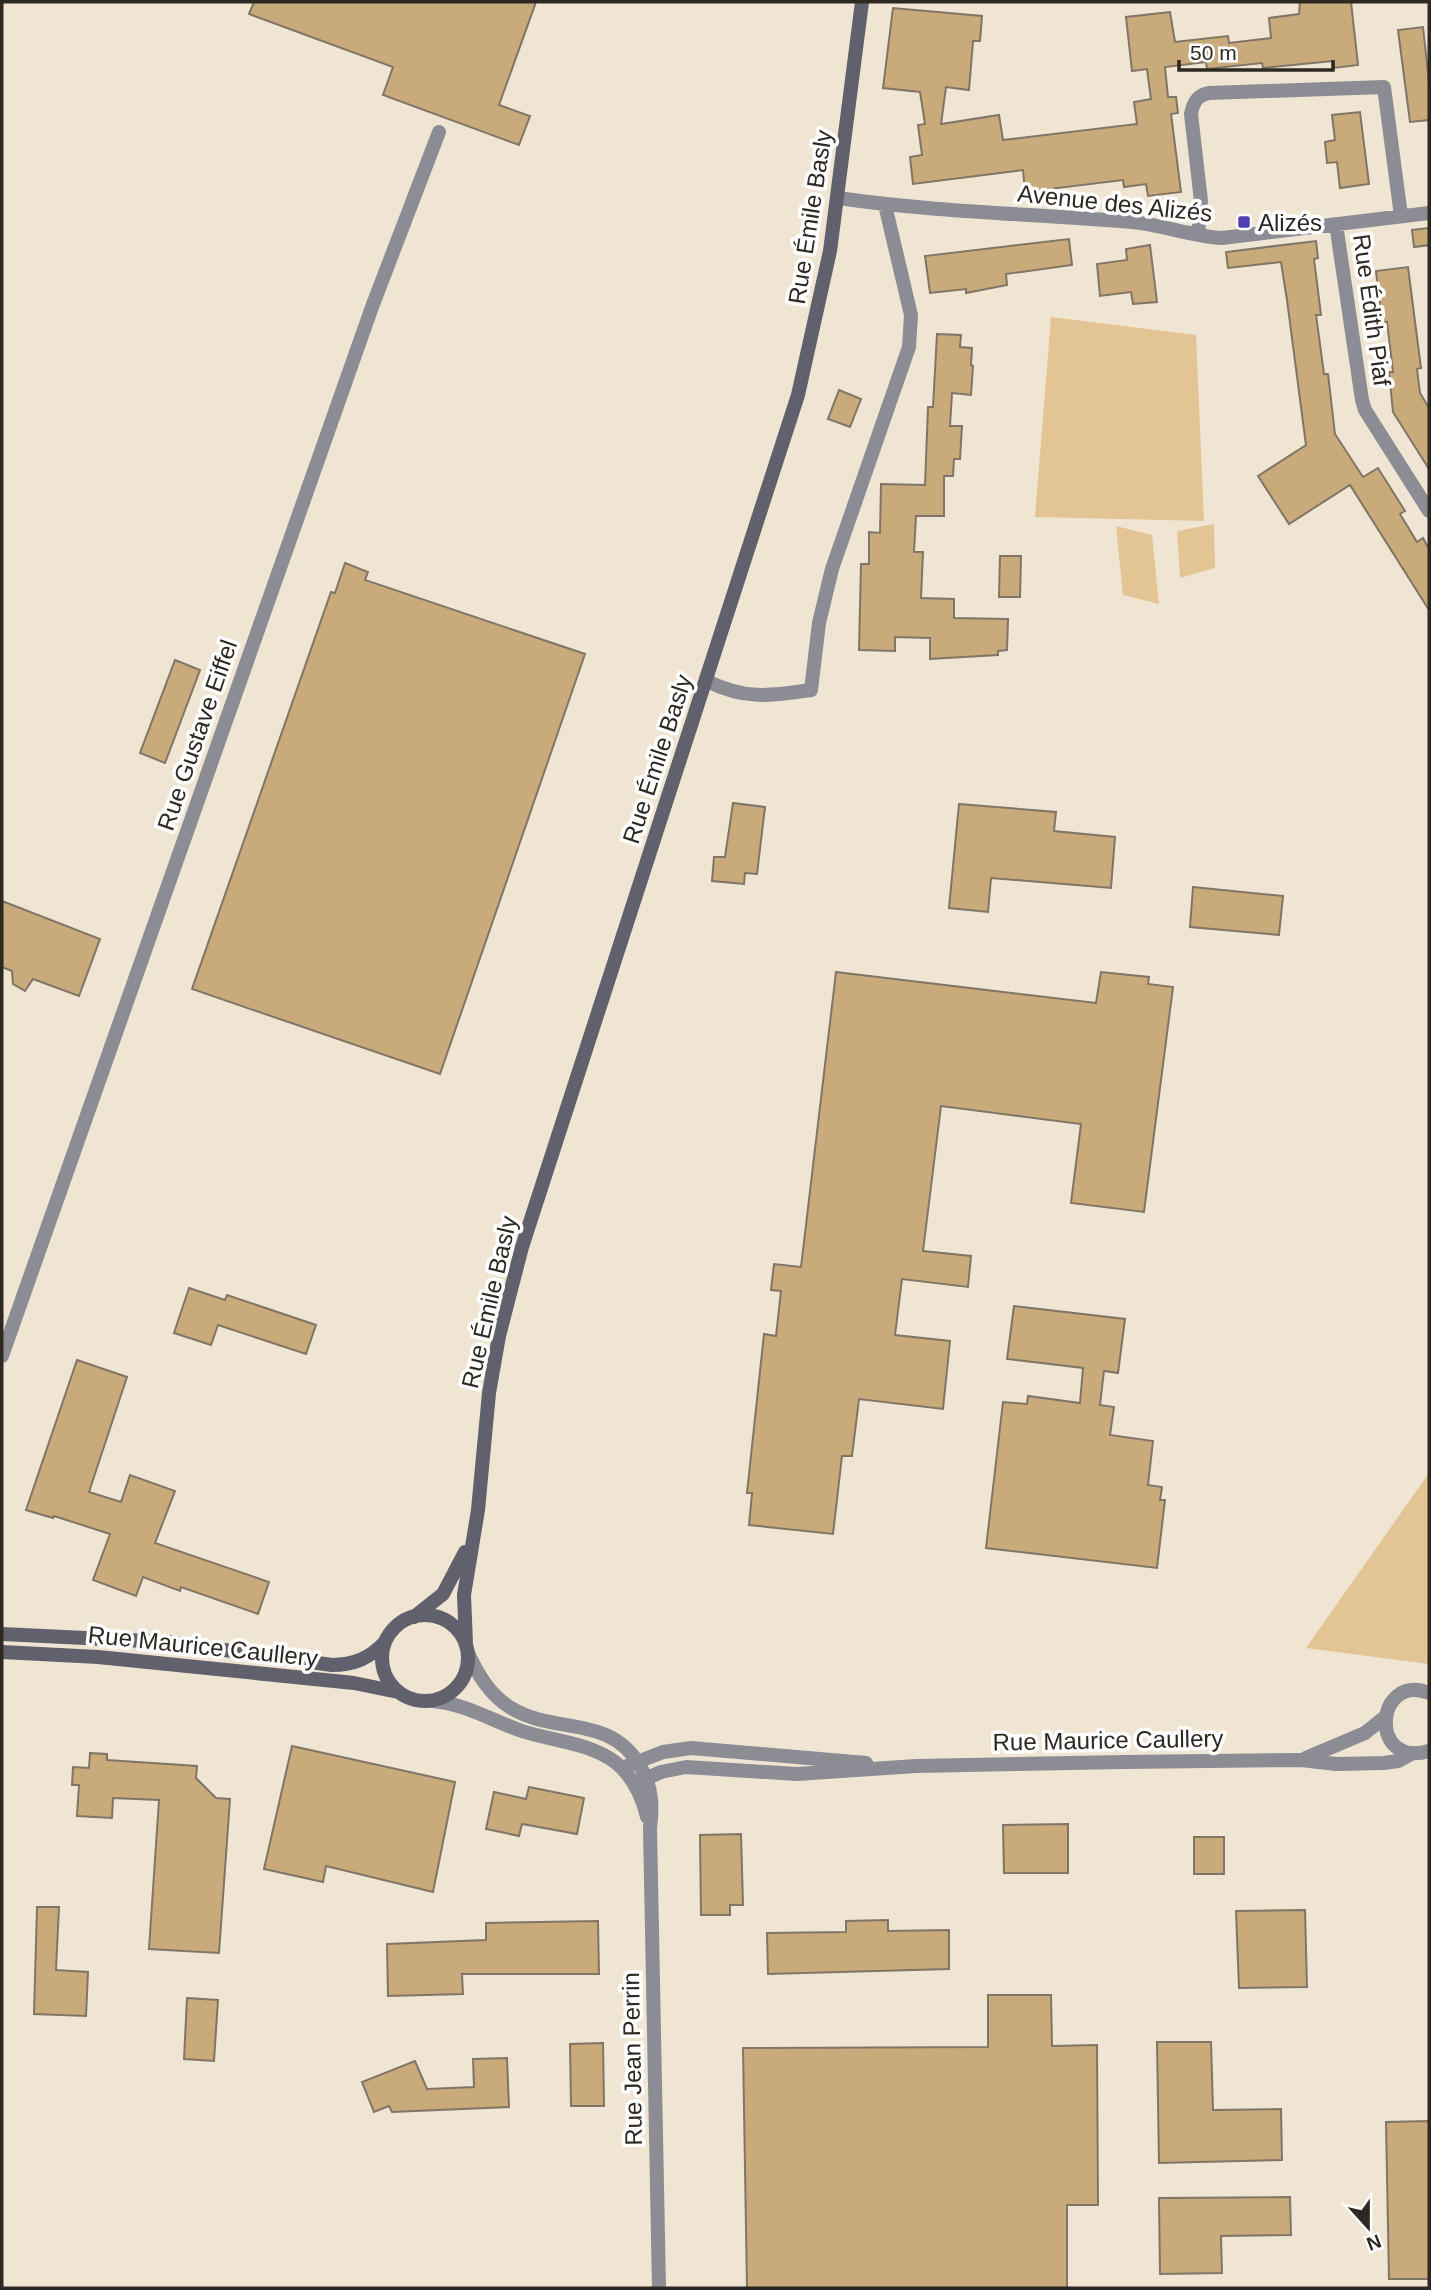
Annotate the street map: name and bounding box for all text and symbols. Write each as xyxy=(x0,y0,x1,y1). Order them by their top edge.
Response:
scale bar xyxy=(1179,28,1333,72)
text: 50 m xyxy=(1190,41,1237,64)
street label: Rue Émile Basly xyxy=(783,128,837,306)
street label: Avenue des Alizés xyxy=(1016,179,1214,227)
place label: Alizés xyxy=(1258,209,1322,236)
marker: Alizés xyxy=(1236,214,1252,230)
street label: Rue Édith Piaf xyxy=(1348,232,1396,388)
street label: Rue Gustave Eiffel xyxy=(152,636,242,834)
street label: Rue Émile Basly xyxy=(617,671,697,847)
street label: Rue Émile Basly xyxy=(456,1213,522,1391)
street label: Rue Maurice Caullery xyxy=(87,1621,319,1671)
street label: Rue Maurice Caullery xyxy=(992,1724,1224,1756)
street label: Rue Jean Perrin xyxy=(617,1972,647,2146)
north arrow xyxy=(1333,2192,1403,2262)
text: N xyxy=(1364,2230,1384,2255)

